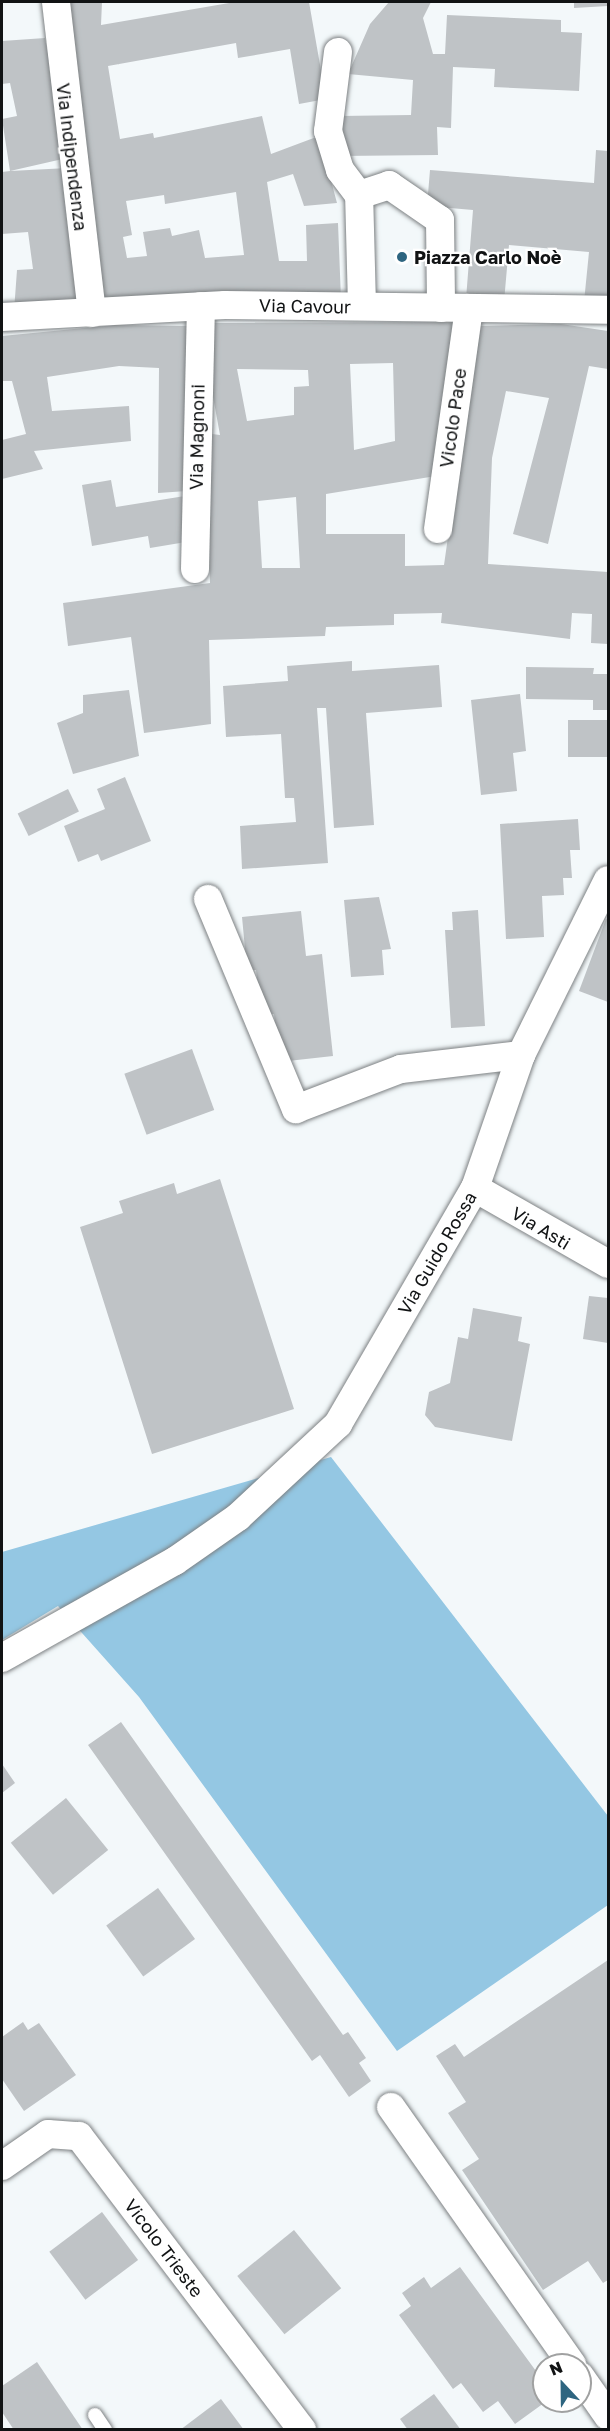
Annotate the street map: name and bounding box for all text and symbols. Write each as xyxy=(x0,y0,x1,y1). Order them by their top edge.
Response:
street label: Via Indipendenza xyxy=(52,82,92,232)
place label: Piazza Carlo Noè xyxy=(414,246,561,268)
marker: Piazza Carlo Noè xyxy=(395,250,409,264)
street label: Via Cavour xyxy=(259,294,351,318)
street label: Vicolo Pace xyxy=(435,367,471,469)
street label: Via Magnoni xyxy=(185,384,209,490)
street label: Via Guido Rossa xyxy=(393,1188,481,1318)
street label: Via Asti xyxy=(508,1202,574,1254)
street label: Vicolo Trieste xyxy=(120,2195,208,2301)
north arrow xyxy=(532,2353,592,2413)
text: N xyxy=(547,2357,565,2380)

